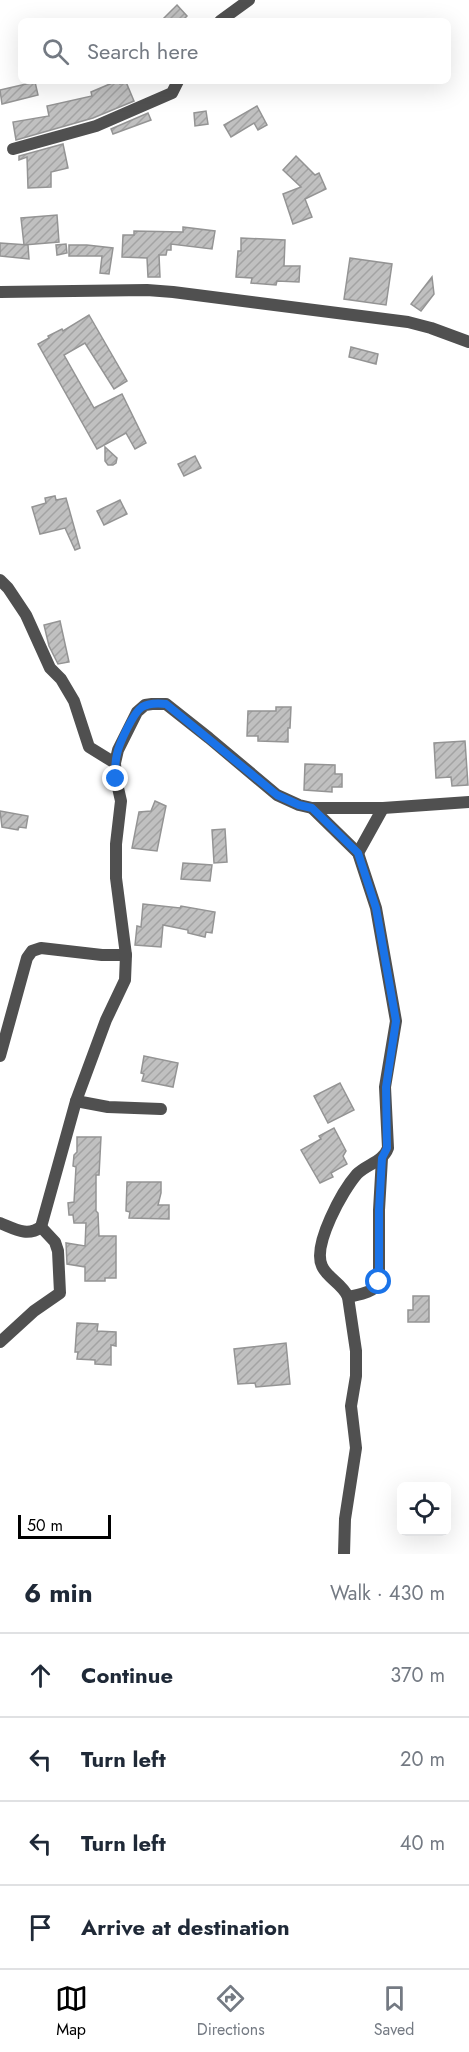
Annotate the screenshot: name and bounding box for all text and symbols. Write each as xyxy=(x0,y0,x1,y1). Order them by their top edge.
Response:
search box xyxy=(18,18,451,84)
icon: search xyxy=(39,35,72,68)
text: Search here xyxy=(87,35,198,67)
route end xyxy=(102,765,128,791)
route start xyxy=(365,1268,391,1294)
map controls xyxy=(397,1482,451,1536)
button: locate xyxy=(397,1482,451,1536)
scale bar xyxy=(18,1512,111,1540)
text: 50 m xyxy=(27,1514,63,1537)
text: 6 min xyxy=(24,1574,93,1612)
text: Walk · 430 m xyxy=(330,1579,445,1608)
icon: ahead xyxy=(24,1659,57,1692)
text: Continue xyxy=(81,1659,173,1691)
text: 370 m xyxy=(390,1661,445,1690)
icon: left xyxy=(24,1743,57,1776)
text: Turn left xyxy=(81,1743,166,1775)
text: 20 m xyxy=(400,1745,445,1774)
icon: left xyxy=(24,1827,57,1860)
text: Turn left xyxy=(81,1827,166,1859)
text: 40 m xyxy=(400,1829,445,1858)
icon: arrive xyxy=(24,1911,57,1944)
text: Arrive at destination xyxy=(81,1911,290,1943)
tab: Map xyxy=(55,1982,88,2041)
tab: Directions xyxy=(197,1982,265,2041)
tab: Saved xyxy=(374,1982,414,2041)

